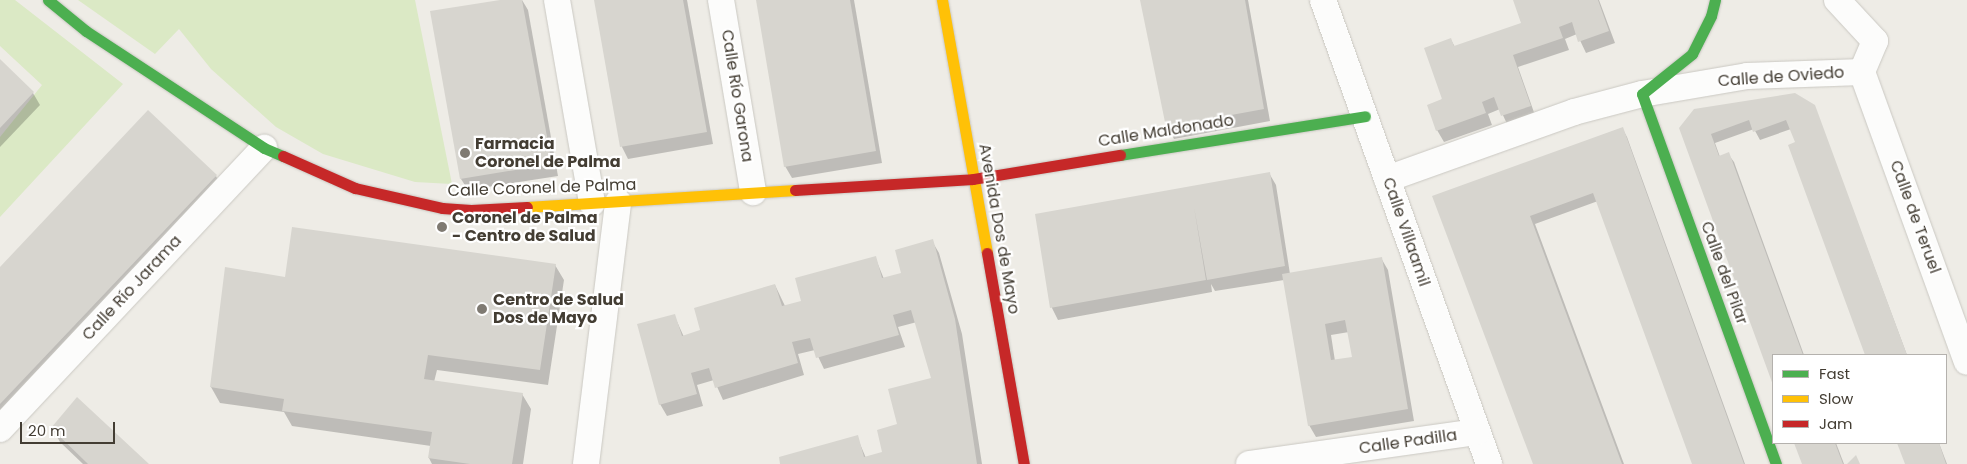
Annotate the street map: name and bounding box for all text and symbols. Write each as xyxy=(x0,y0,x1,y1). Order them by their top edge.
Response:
street label: Calle Río Garona xyxy=(717,28,757,164)
street label: Calle de Oviedo xyxy=(1717,63,1845,91)
street label: Calle Maldonado xyxy=(1097,111,1235,151)
place label: Farmacia Coronel de Palma xyxy=(475,134,621,172)
street label: Avenida Dos de Mayo xyxy=(975,142,1023,316)
marker: Farmacia Coronel de Palma xyxy=(459,147,471,159)
street label: Calle de Teruel xyxy=(1886,158,1944,276)
street label: Calle Coronel de Palma xyxy=(447,175,637,201)
street label: Calle Villaamil xyxy=(1378,175,1434,289)
place label: Coronel de Palma - Centro de Salud xyxy=(452,208,598,246)
street label: Calle del Pilar xyxy=(1696,219,1752,327)
marker: Coronel de Palma - Centro de Salud xyxy=(436,221,448,233)
street label: Calle Río Jarama xyxy=(78,231,186,345)
place label: Centro de Salud Dos de Mayo xyxy=(493,290,624,328)
marker: Centro de Salud Dos de Mayo xyxy=(475,302,489,316)
legend xyxy=(1772,354,1947,444)
text: Fast xyxy=(1819,363,1850,384)
text: Slow xyxy=(1819,388,1853,409)
scale bar xyxy=(22,412,118,444)
text: Jam xyxy=(1819,413,1853,434)
text: 20 m xyxy=(28,420,66,441)
street label: Calle Padilla xyxy=(1358,426,1458,458)

